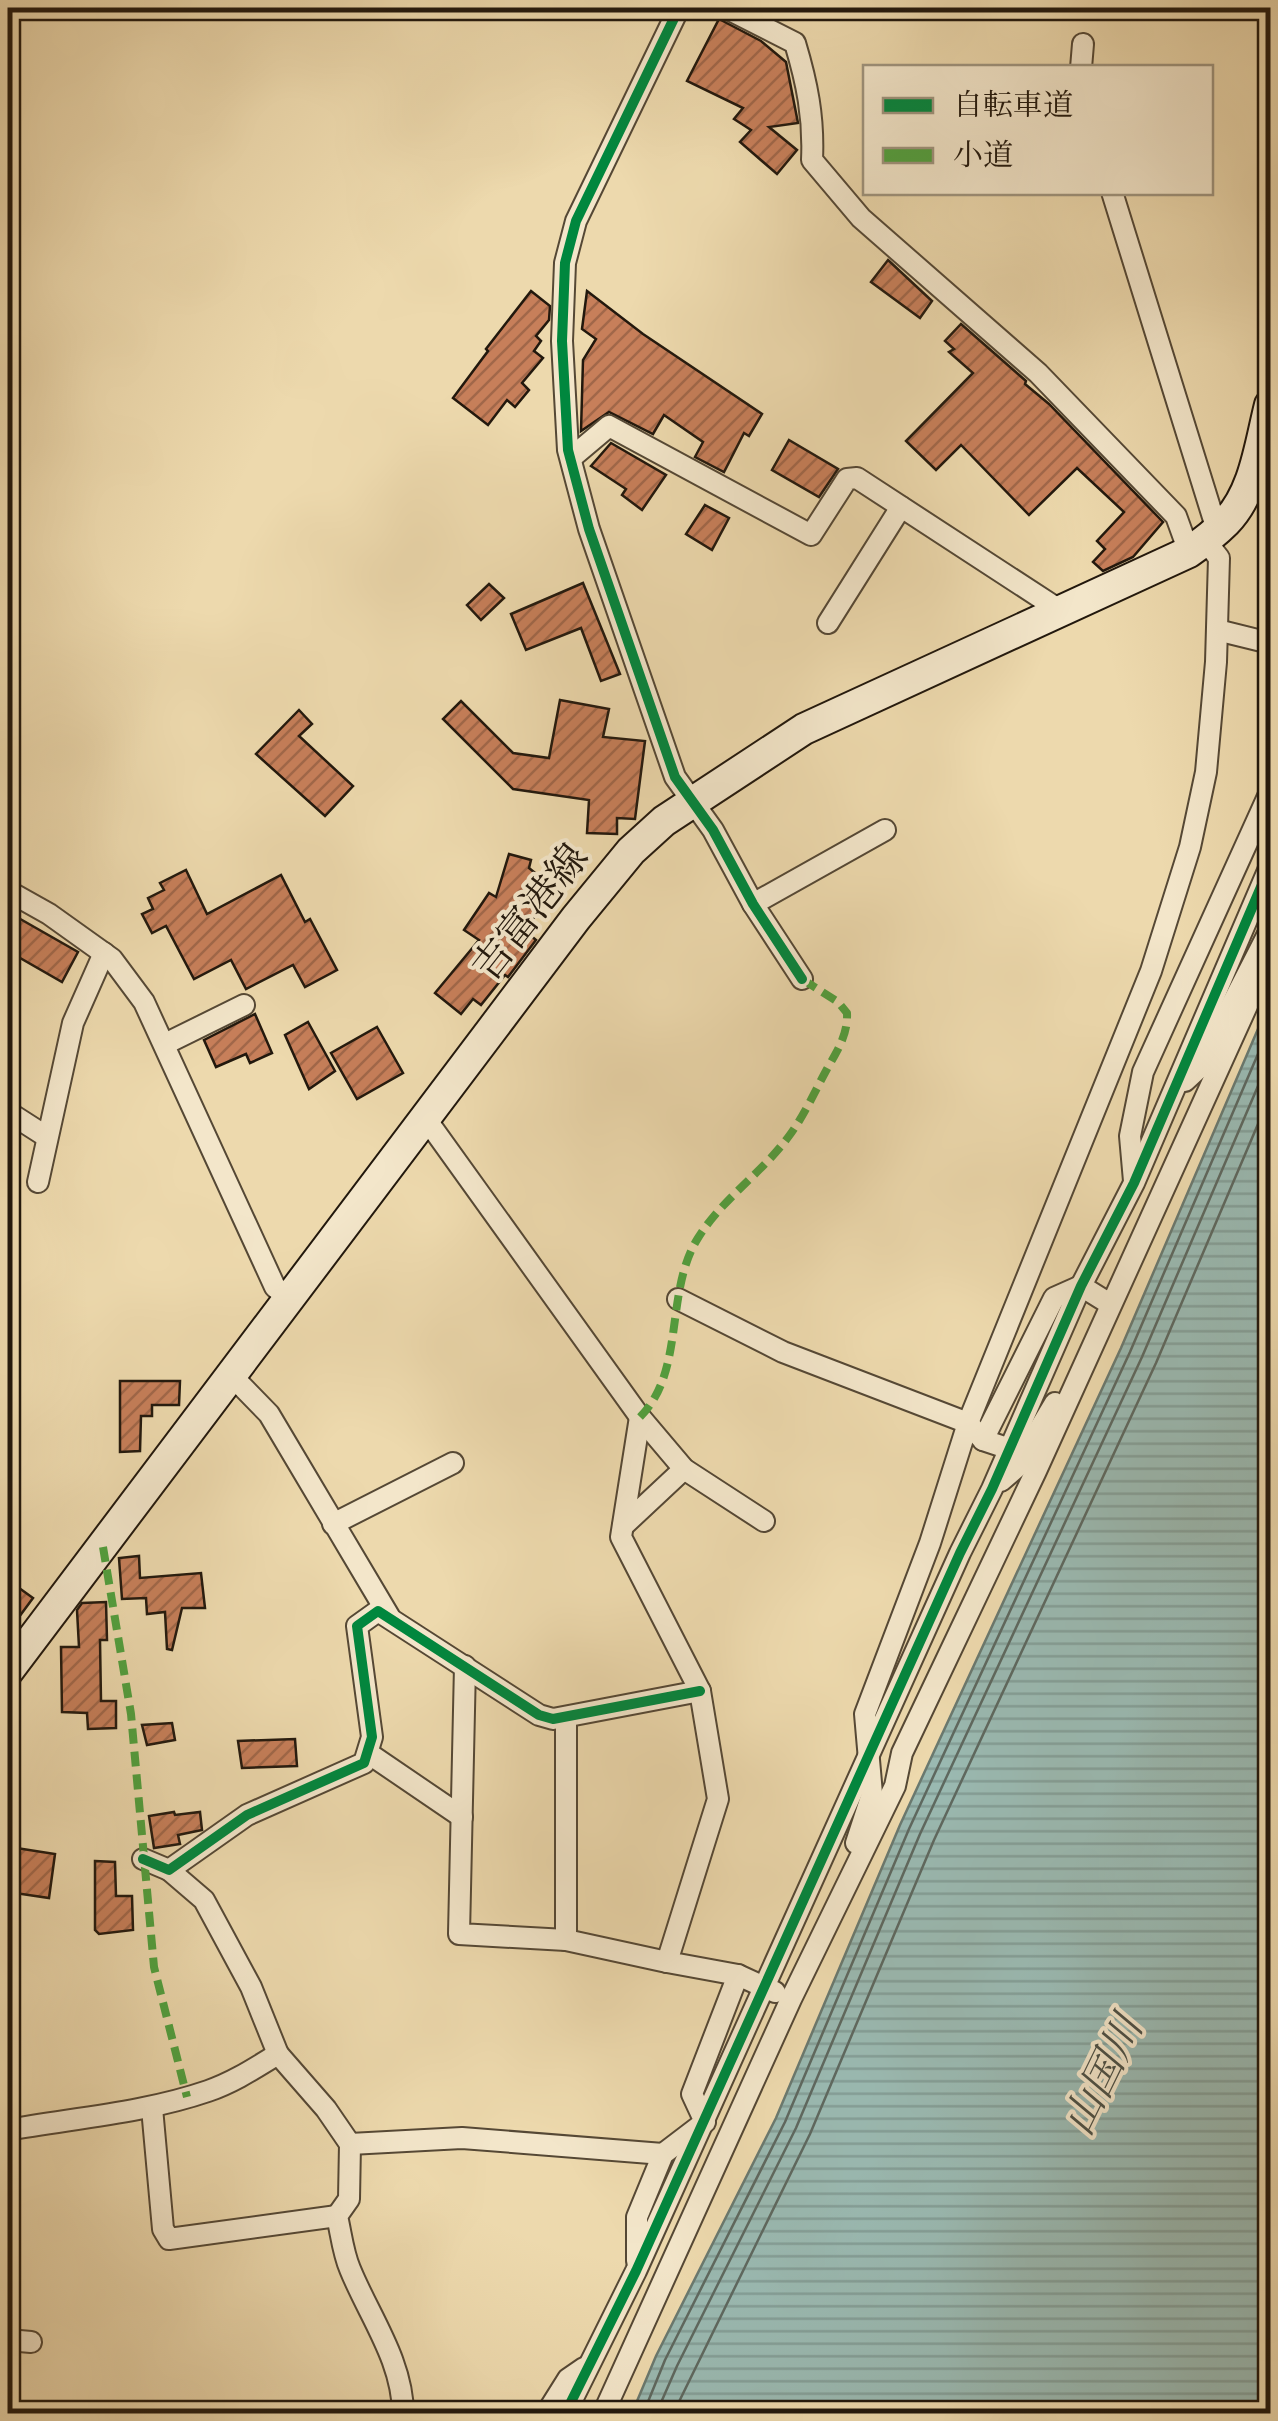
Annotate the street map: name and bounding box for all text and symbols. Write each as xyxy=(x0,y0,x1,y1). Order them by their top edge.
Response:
legend xyxy=(863,65,1213,195)
text: 自転車道 xyxy=(953,87,1073,125)
text: 小道 xyxy=(953,137,1013,175)
street label: 吉富港線 xyxy=(462,835,600,991)
water label: 山国川 xyxy=(1053,2004,1157,2144)

